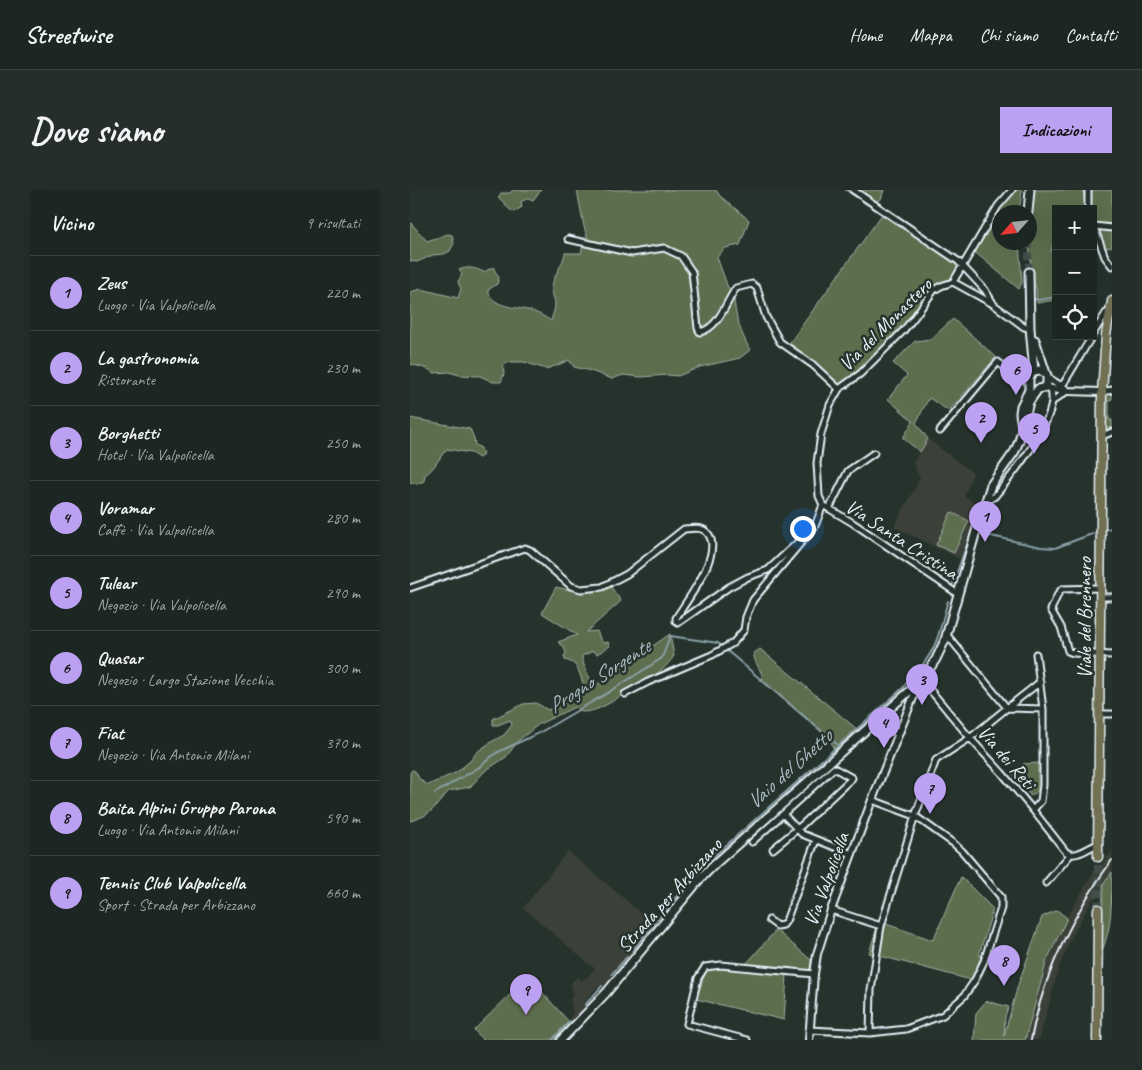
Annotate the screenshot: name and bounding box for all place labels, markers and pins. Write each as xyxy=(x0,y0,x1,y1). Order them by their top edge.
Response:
pin: 6 xyxy=(1000,354,1032,395)
pin: 2 xyxy=(965,402,997,443)
pin: 5 xyxy=(1018,413,1050,454)
pin: 1 xyxy=(969,501,1001,542)
pin: 3 xyxy=(906,664,938,705)
pin: 4 xyxy=(868,707,900,748)
pin: 7 xyxy=(914,773,946,814)
pin: 8 xyxy=(988,945,1020,986)
pin: 9 xyxy=(510,974,542,1015)

